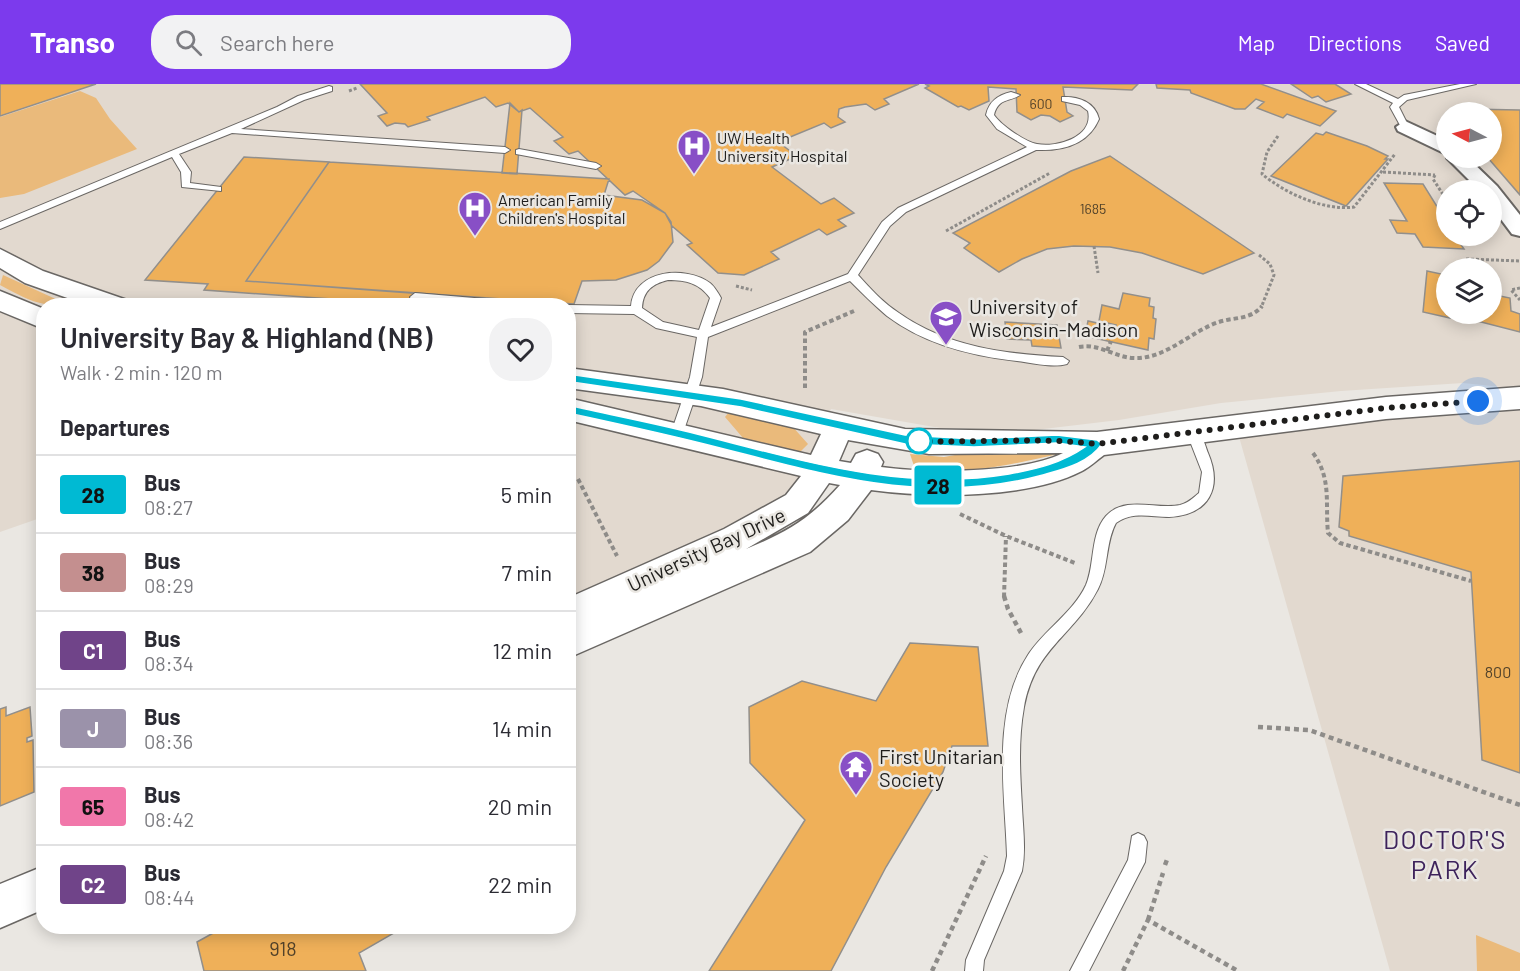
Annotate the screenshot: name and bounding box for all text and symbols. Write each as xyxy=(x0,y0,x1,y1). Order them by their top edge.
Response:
search box xyxy=(151,15,571,69)
text: Transo xyxy=(30,25,115,59)
icon: search xyxy=(172,26,205,59)
text: Search here xyxy=(220,29,334,55)
text: Map xyxy=(1238,30,1275,55)
text: Directions xyxy=(1308,30,1402,55)
text: Saved xyxy=(1435,30,1490,55)
house number: 600 xyxy=(1029,95,1053,112)
north arrow xyxy=(1436,102,1502,168)
map controls xyxy=(1436,102,1502,324)
hospital icon: UW Health University Hospital xyxy=(676,128,712,175)
place label: UW Health University Hospital xyxy=(717,128,847,165)
button: locate xyxy=(1436,180,1502,246)
hospital icon: American Family Children's Hospital xyxy=(457,190,493,237)
place label: American Family Children's Hospital xyxy=(498,190,625,227)
house number: 1685 xyxy=(1080,200,1106,217)
button: layers xyxy=(1436,258,1502,324)
place label: University of Wisconsin-Madison xyxy=(969,294,1138,341)
school or university icon: University of Wisconsin-Madison xyxy=(928,299,964,346)
button: heart xyxy=(489,318,552,381)
text: University Bay & Highland (NB) xyxy=(60,320,432,354)
text: Walk · 2 min · 120 m xyxy=(60,360,223,384)
your location xyxy=(1463,386,1493,416)
text: Departures xyxy=(60,414,170,440)
unlabelled marker xyxy=(906,428,932,454)
line badge: 28 xyxy=(911,466,965,504)
text: Bus xyxy=(144,469,181,495)
text: 28 xyxy=(926,473,950,498)
text: 5 min xyxy=(501,481,552,507)
text: 28 xyxy=(81,482,105,507)
text: 08:27 xyxy=(144,495,193,519)
street label: University Bay Drive xyxy=(623,502,789,596)
text: Bus xyxy=(144,547,181,573)
text: 7 min xyxy=(502,559,552,585)
text: 38 xyxy=(82,560,104,585)
text: 08:29 xyxy=(144,573,194,597)
text: Bus xyxy=(144,625,181,651)
text: 12 min xyxy=(492,637,552,663)
text: C1 xyxy=(83,638,103,663)
text: 08:34 xyxy=(144,651,194,675)
house number: 800 xyxy=(1485,662,1511,681)
text: Bus xyxy=(144,703,181,729)
text: 14 min xyxy=(492,715,552,741)
text: J xyxy=(87,716,99,741)
text: 08:36 xyxy=(144,729,193,753)
place label: First Unitarian Society xyxy=(879,744,1003,791)
temple icon: First Unitarian Society xyxy=(838,749,874,796)
text: Bus xyxy=(144,781,181,807)
text: 20 min xyxy=(488,793,552,819)
text: 65 xyxy=(82,794,104,819)
text: 08:42 xyxy=(144,807,194,831)
district label: DOCTOR'S PARK xyxy=(1383,823,1507,884)
text: Bus xyxy=(144,859,181,885)
text: 22 min xyxy=(488,871,552,897)
text: C2 xyxy=(81,872,105,897)
text: 08:44 xyxy=(144,885,195,909)
house number: 918 xyxy=(269,936,297,960)

